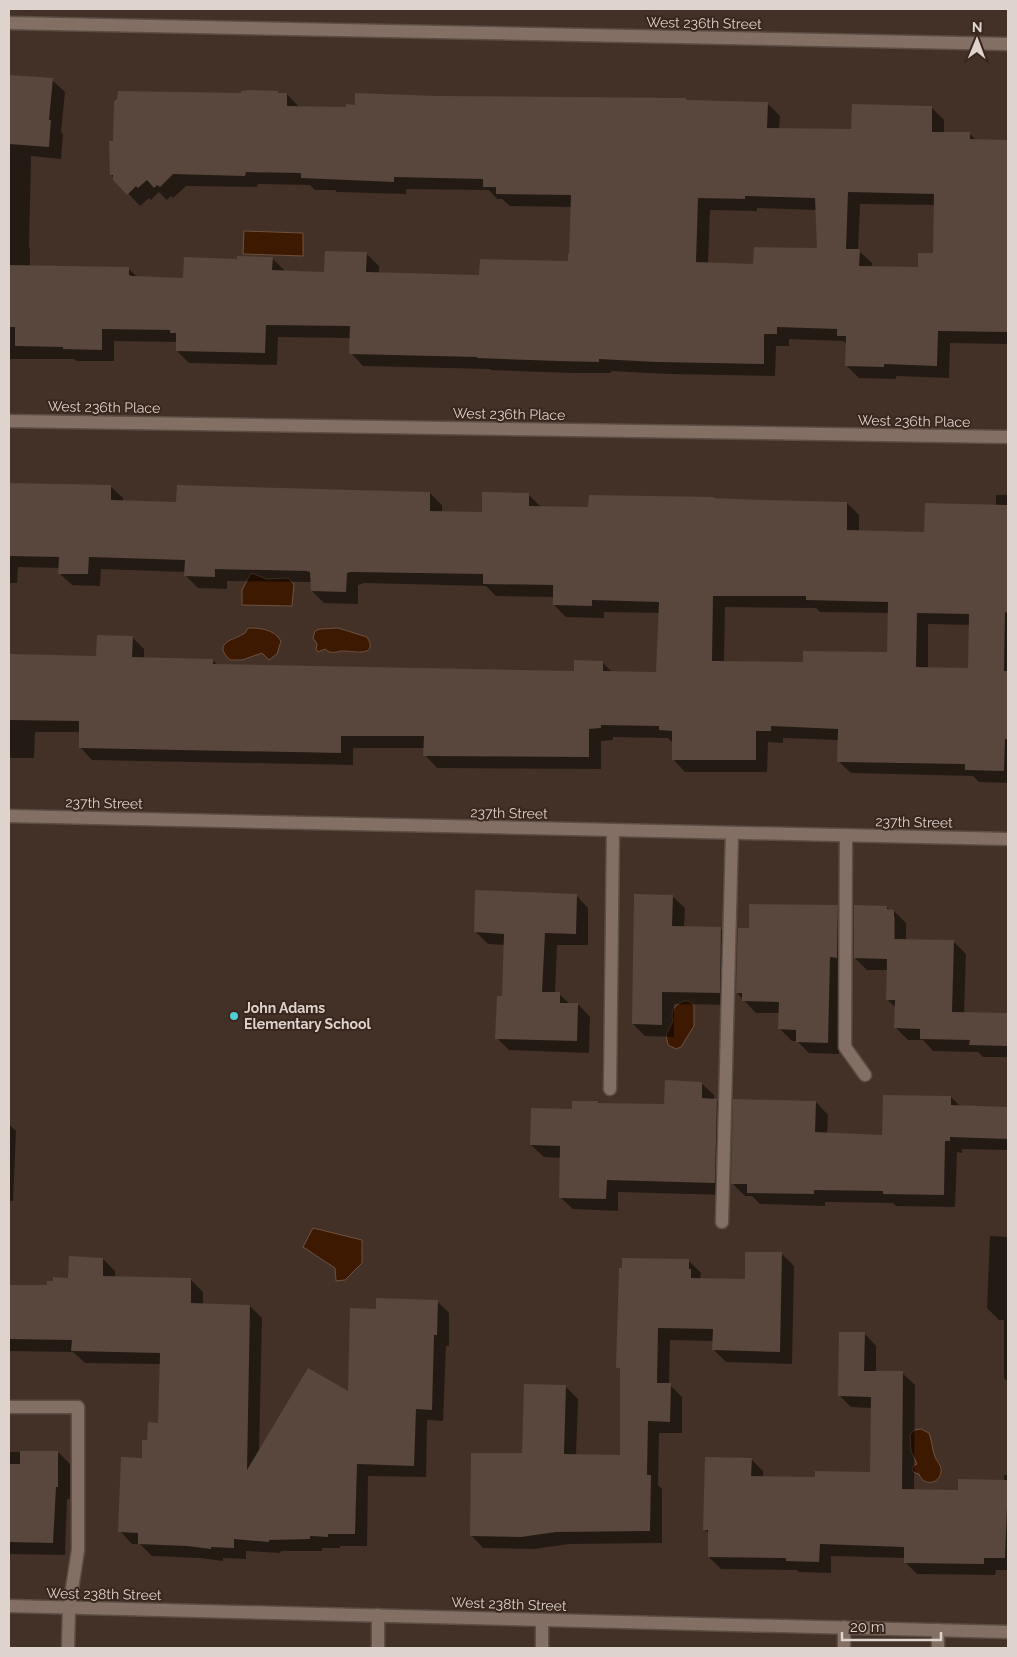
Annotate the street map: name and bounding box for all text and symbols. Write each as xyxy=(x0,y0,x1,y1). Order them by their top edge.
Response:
street label: West 236th Street xyxy=(646,14,762,32)
north arrow xyxy=(952,15,1002,65)
text: N xyxy=(972,19,983,35)
street label: West 236th Place xyxy=(48,398,160,416)
street label: West 236th Place xyxy=(453,405,565,423)
street label: West 236th Place xyxy=(858,412,970,430)
street label: 237th Street xyxy=(65,794,143,812)
street label: 237th Street xyxy=(470,804,548,822)
street label: 237th Street xyxy=(875,813,953,831)
place label: John Adams Elementary School xyxy=(244,1000,372,1032)
marker: John Adams Elementary School xyxy=(228,1010,240,1022)
street label: West 238th Street xyxy=(46,1585,162,1603)
street label: West 238th Street xyxy=(451,1594,567,1614)
scale bar xyxy=(842,1610,941,1642)
text: 20 m xyxy=(850,1618,885,1636)

